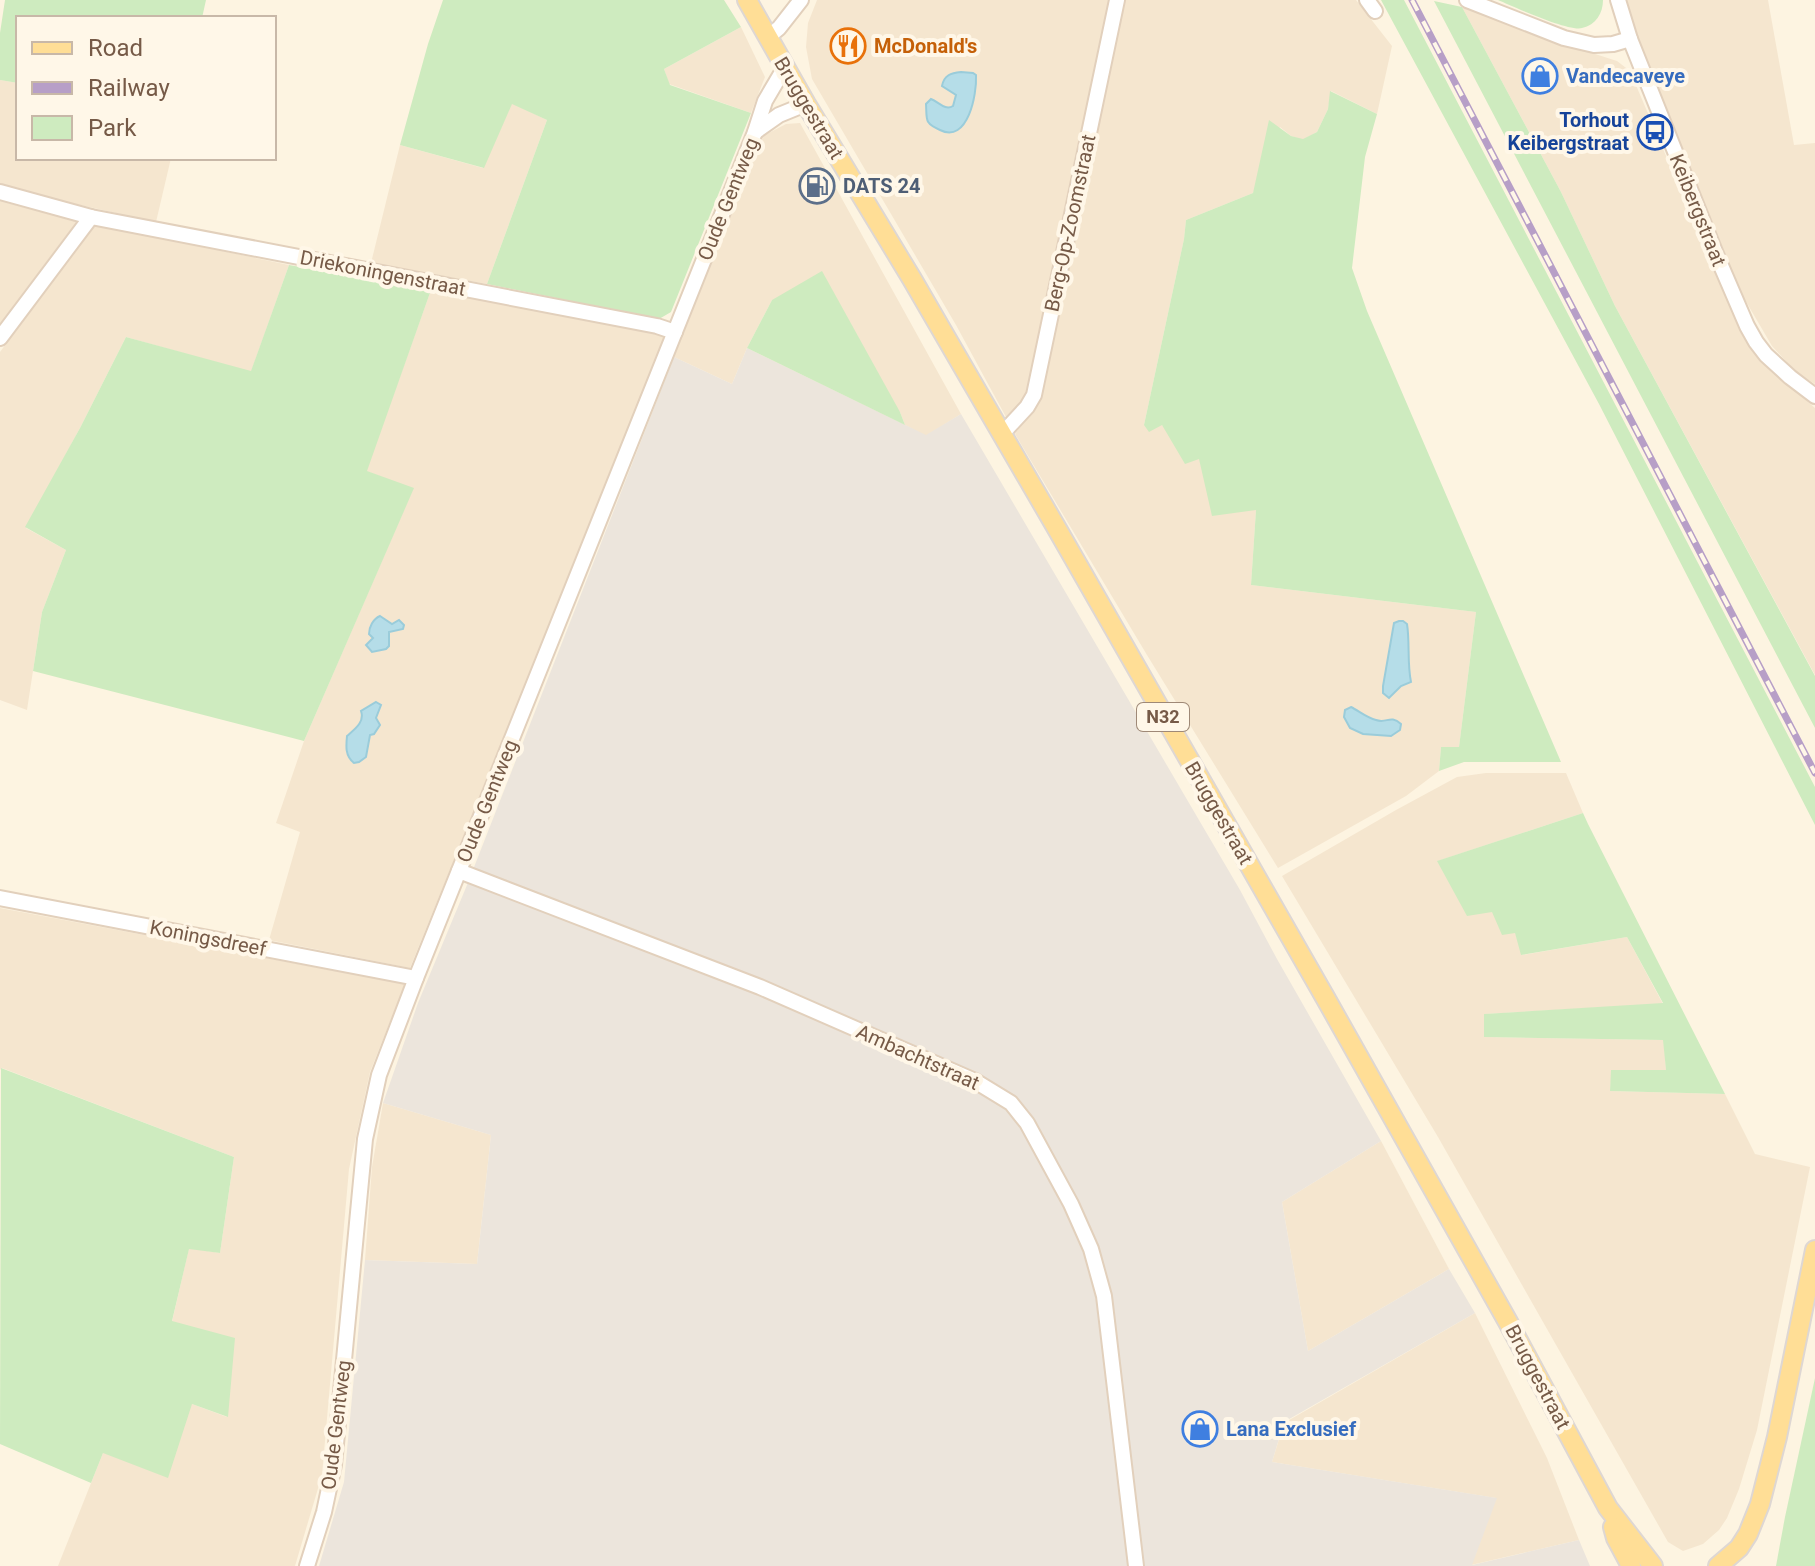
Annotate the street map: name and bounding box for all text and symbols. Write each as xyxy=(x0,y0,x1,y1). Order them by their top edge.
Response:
legend xyxy=(16,16,276,160)
restaurant icon: McDonald's xyxy=(829,27,867,65)
text: Road xyxy=(88,34,143,62)
place label: McDonald's xyxy=(874,34,977,58)
street label: Bruggestraat xyxy=(769,53,849,163)
shop icon: Vandecaveye xyxy=(1521,57,1559,95)
place label: Vandecaveye xyxy=(1566,64,1685,88)
text: Railway xyxy=(88,74,170,102)
place label: Torhout Keibergstraat xyxy=(1508,108,1629,155)
bus stop icon: Torhout Keibergstraat xyxy=(1636,113,1674,151)
text: Park xyxy=(88,114,137,142)
street label: Berg-Op-Zoomstraat xyxy=(1039,132,1101,314)
street label: Oude Gentweg xyxy=(692,134,764,264)
street label: Keibergstraat xyxy=(1665,150,1731,270)
fuel station icon: DATS 24 xyxy=(798,167,836,205)
place label: DATS 24 xyxy=(843,174,921,198)
street label: Driekoningenstraat xyxy=(298,245,468,301)
road number: N32 xyxy=(1137,703,1189,731)
street label: Oude Gentweg xyxy=(451,736,523,866)
street label: Bruggestraat xyxy=(1180,757,1258,869)
street label: Koningsdreef xyxy=(148,915,268,961)
street label: Ambachtstraat xyxy=(853,1019,983,1095)
street label: Bruggestraat xyxy=(1500,1321,1576,1433)
street label: Oude Gentweg xyxy=(316,1359,356,1491)
shop icon: Lana Exclusief xyxy=(1181,1410,1219,1448)
place label: Lana Exclusief xyxy=(1226,1417,1357,1441)

